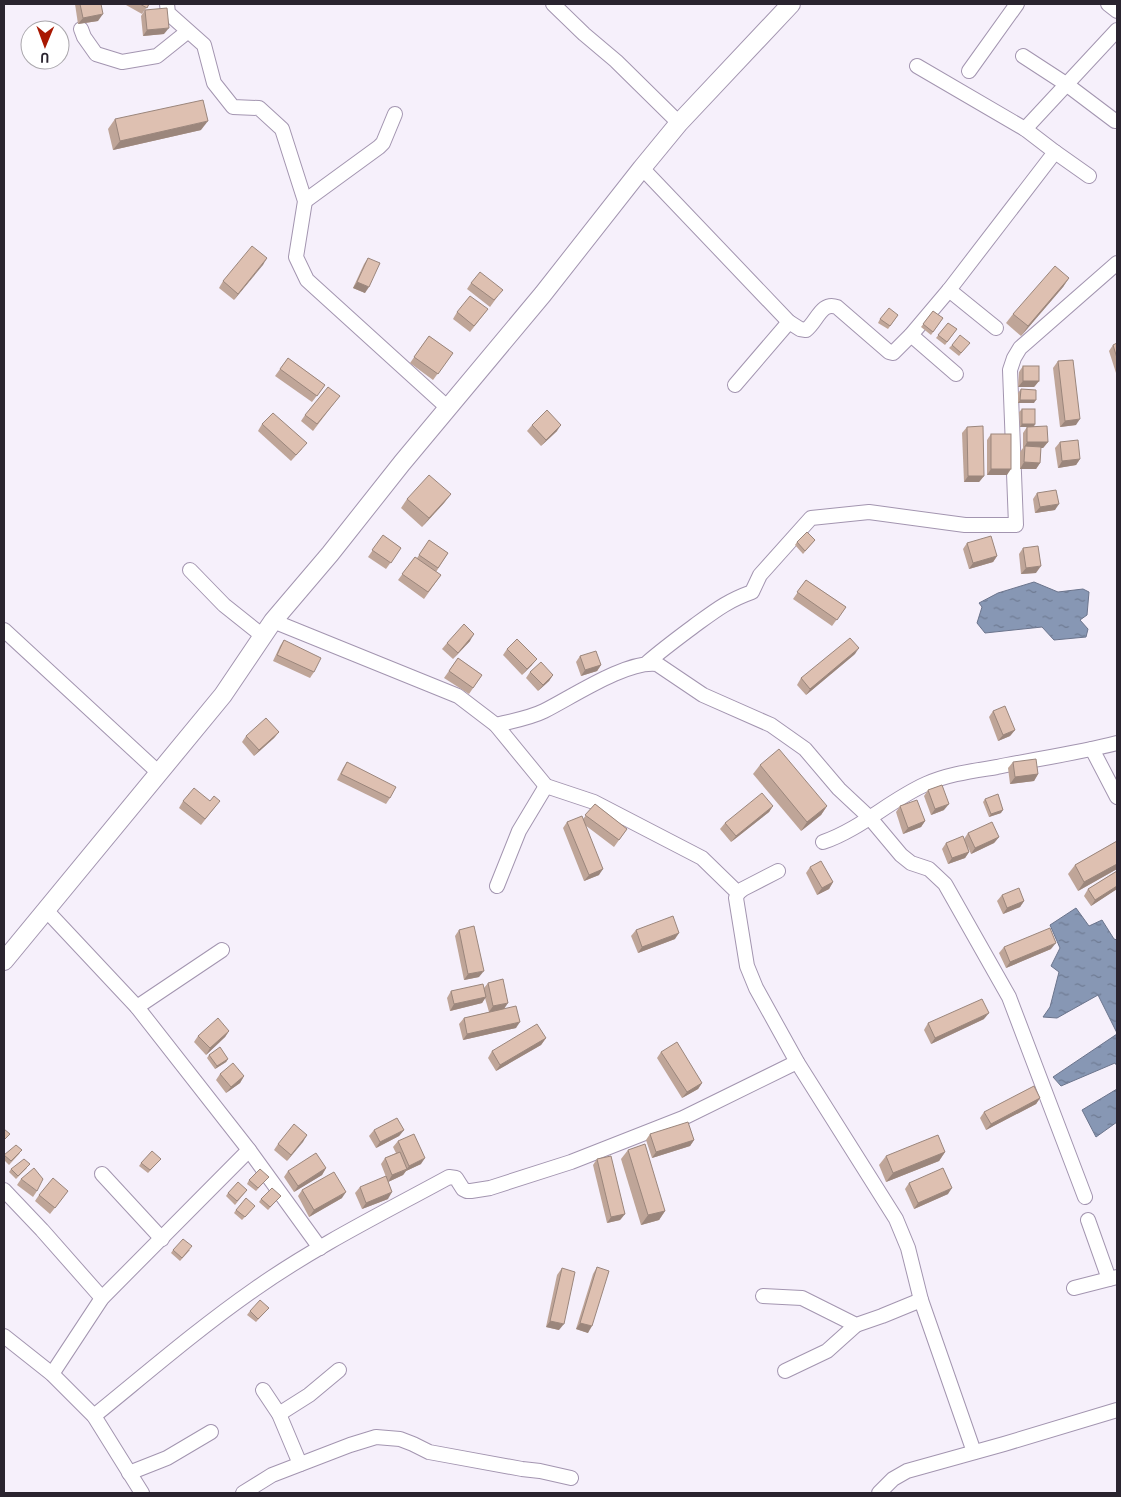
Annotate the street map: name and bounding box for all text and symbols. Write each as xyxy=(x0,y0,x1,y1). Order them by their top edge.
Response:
north arrow xyxy=(20,20,70,70)
text: U xyxy=(40,49,49,67)

